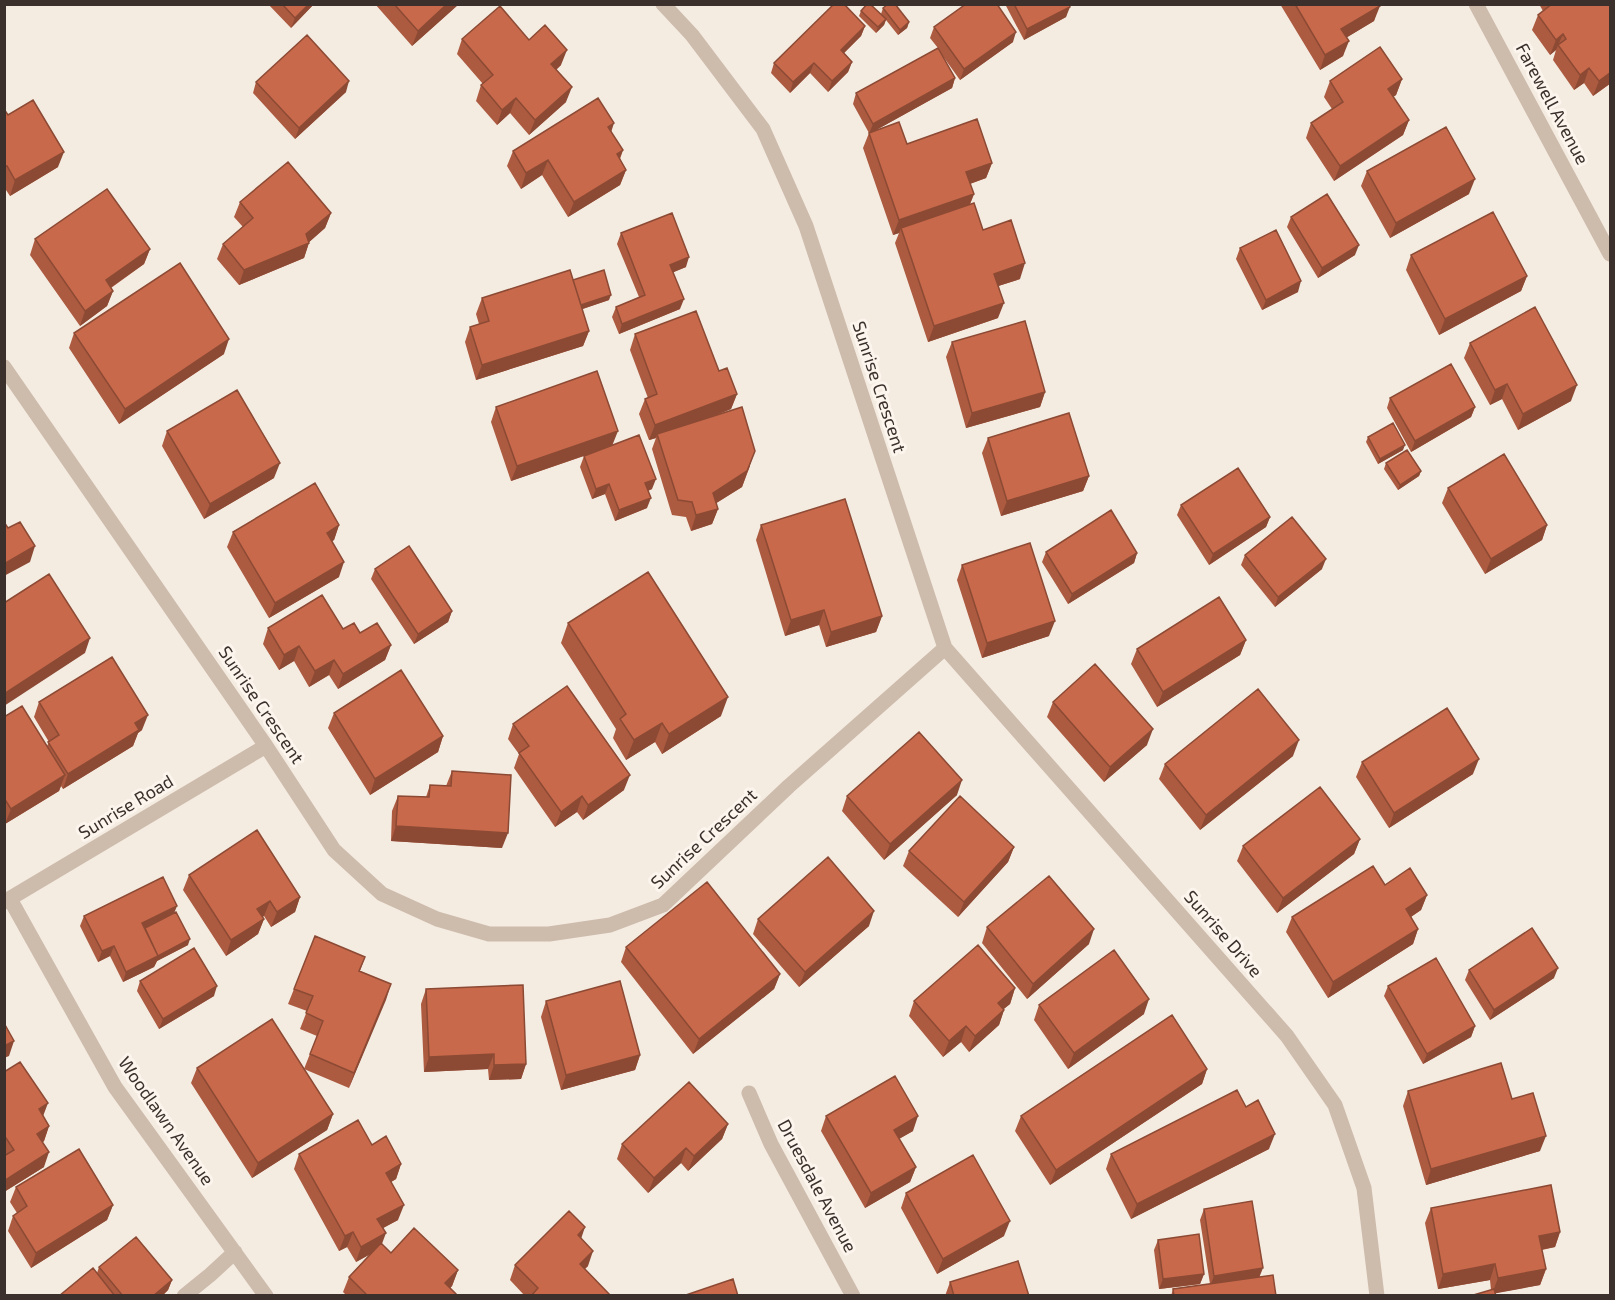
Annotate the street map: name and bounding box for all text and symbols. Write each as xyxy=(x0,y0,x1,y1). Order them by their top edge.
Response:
street label: Farewell Avenue xyxy=(1512,39,1594,168)
street label: Sunrise Crescent xyxy=(848,318,912,455)
street label: Sunrise Crescent xyxy=(214,641,309,768)
street label: Sunrise Road xyxy=(74,769,177,843)
street label: Sunrise Crescent xyxy=(646,783,761,893)
street label: Sunrise Drive xyxy=(1180,885,1268,981)
street label: Woodlawn Avenue xyxy=(114,1052,219,1189)
street label: Druesdale Avenue xyxy=(774,1115,862,1256)

